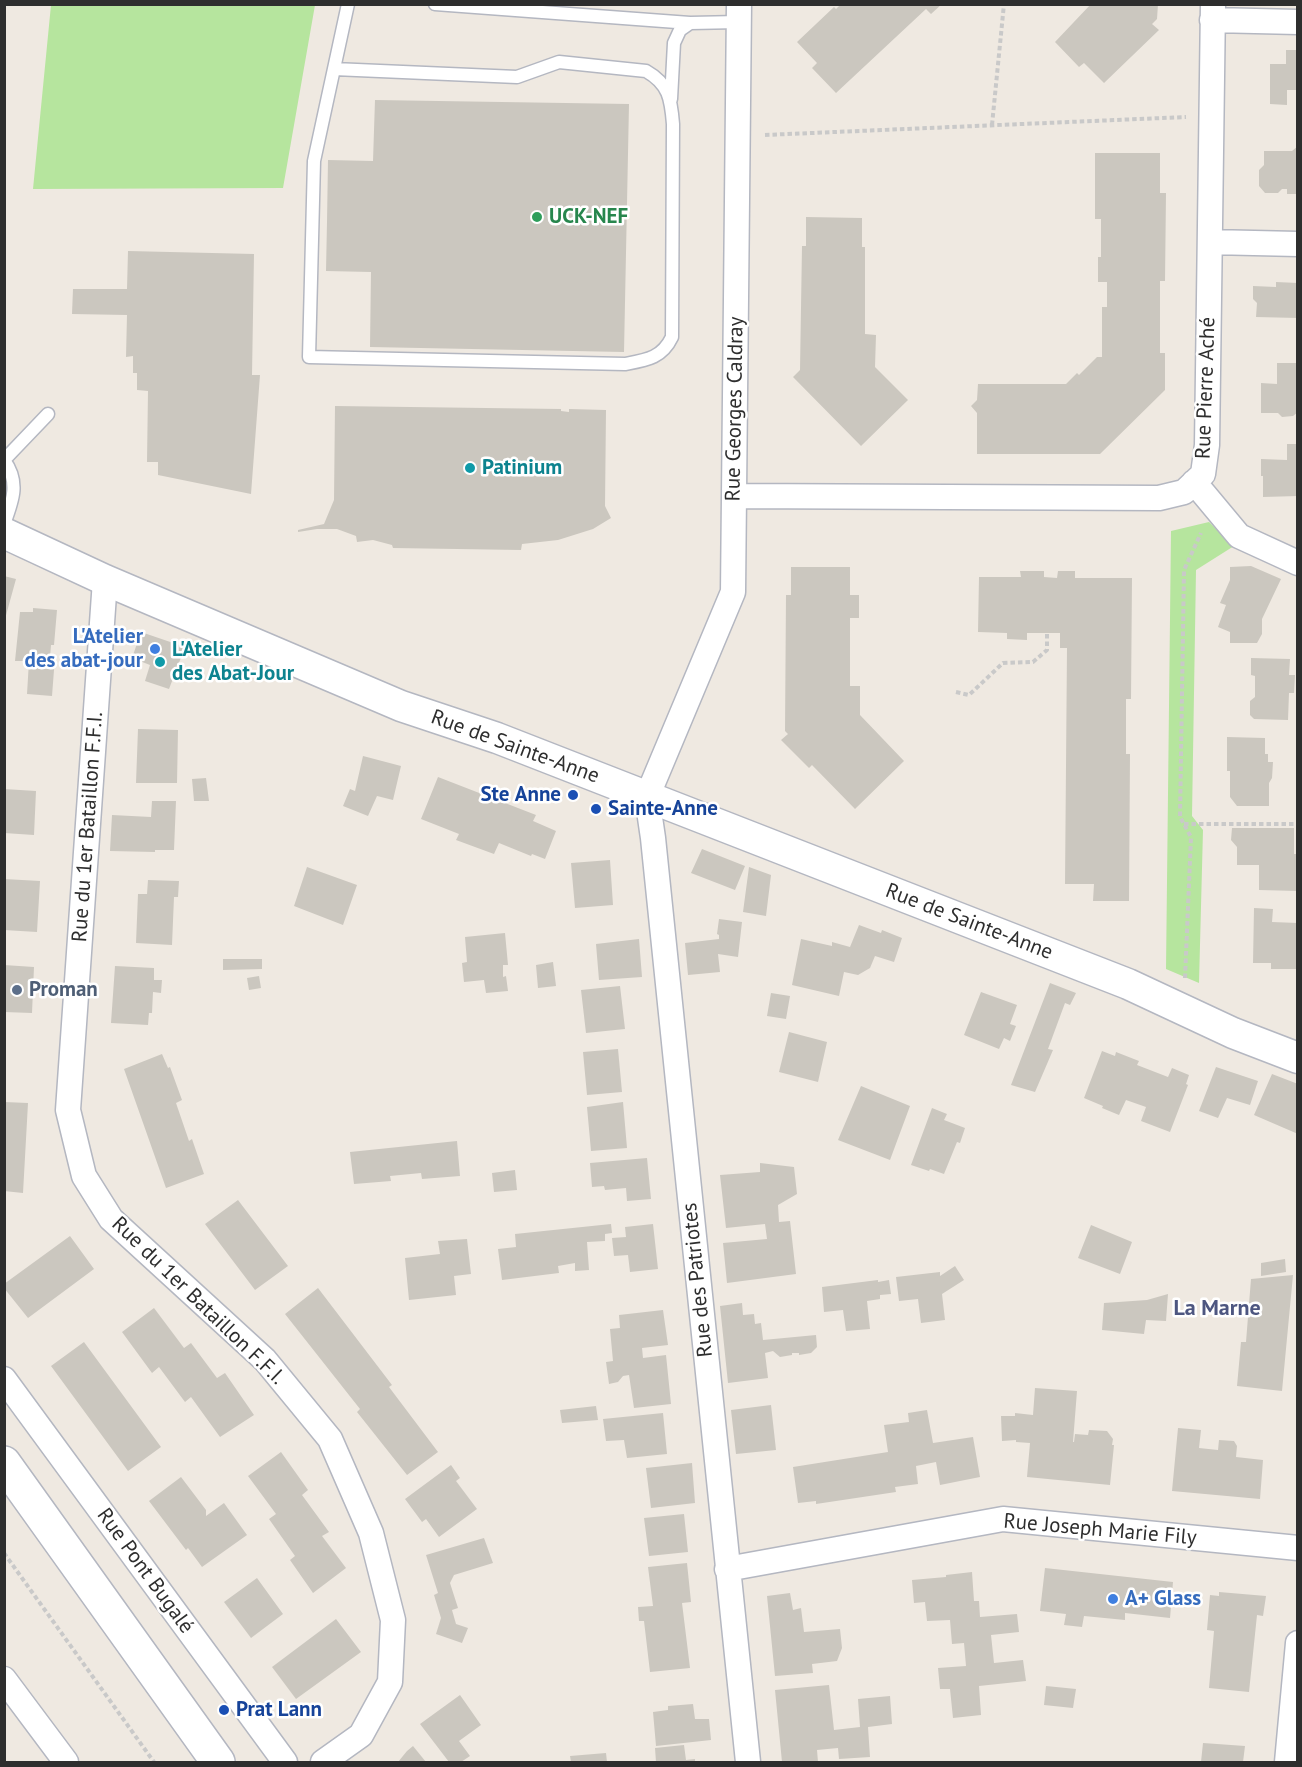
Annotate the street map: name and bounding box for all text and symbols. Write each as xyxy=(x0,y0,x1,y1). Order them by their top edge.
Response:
place label: UCK-NEF xyxy=(549,204,628,230)
marker: UCK-NEF xyxy=(530,210,544,224)
street label: Rue Georges Caldray xyxy=(721,316,749,502)
street label: Rue Pierre Aché xyxy=(1191,317,1221,459)
place label: Patinium xyxy=(482,455,562,481)
marker: Patinium xyxy=(463,461,477,475)
place label: L'Atelier des abat-jour xyxy=(25,624,143,674)
place label: L'Atelier des Abat-Jour xyxy=(172,637,294,687)
marker: L'Atelier des abat-jour xyxy=(148,642,162,656)
marker: L'Atelier des Abat-Jour xyxy=(153,655,167,669)
street label: Rue de Sainte-Anne xyxy=(427,705,603,789)
street label: Rue du 1er Bataillon F.F.I. xyxy=(67,711,109,943)
place label: Ste Anne xyxy=(480,782,561,808)
marker: Ste Anne xyxy=(566,788,580,802)
place label: Sainte-Anne xyxy=(608,796,718,822)
marker: Sainte-Anne xyxy=(589,802,603,816)
street label: Rue de Sainte-Anne xyxy=(882,878,1056,966)
place label: Proman xyxy=(29,977,98,1003)
marker: Proman xyxy=(10,983,24,997)
street label: Rue des Patriotes xyxy=(677,1201,719,1359)
street label: Rue du 1er Bataillon F.F.I. xyxy=(106,1212,290,1390)
district label: La Marne xyxy=(1173,1296,1261,1322)
street label: Rue Pont Bugalé xyxy=(91,1504,199,1638)
street label: Rue Joseph Marie Fily xyxy=(1002,1509,1198,1551)
place label: A+ Glass xyxy=(1125,1586,1201,1612)
marker: A+ Glass xyxy=(1106,1592,1120,1606)
place label: Prat Lann xyxy=(236,1697,322,1723)
marker: Prat Lann xyxy=(217,1703,231,1717)

